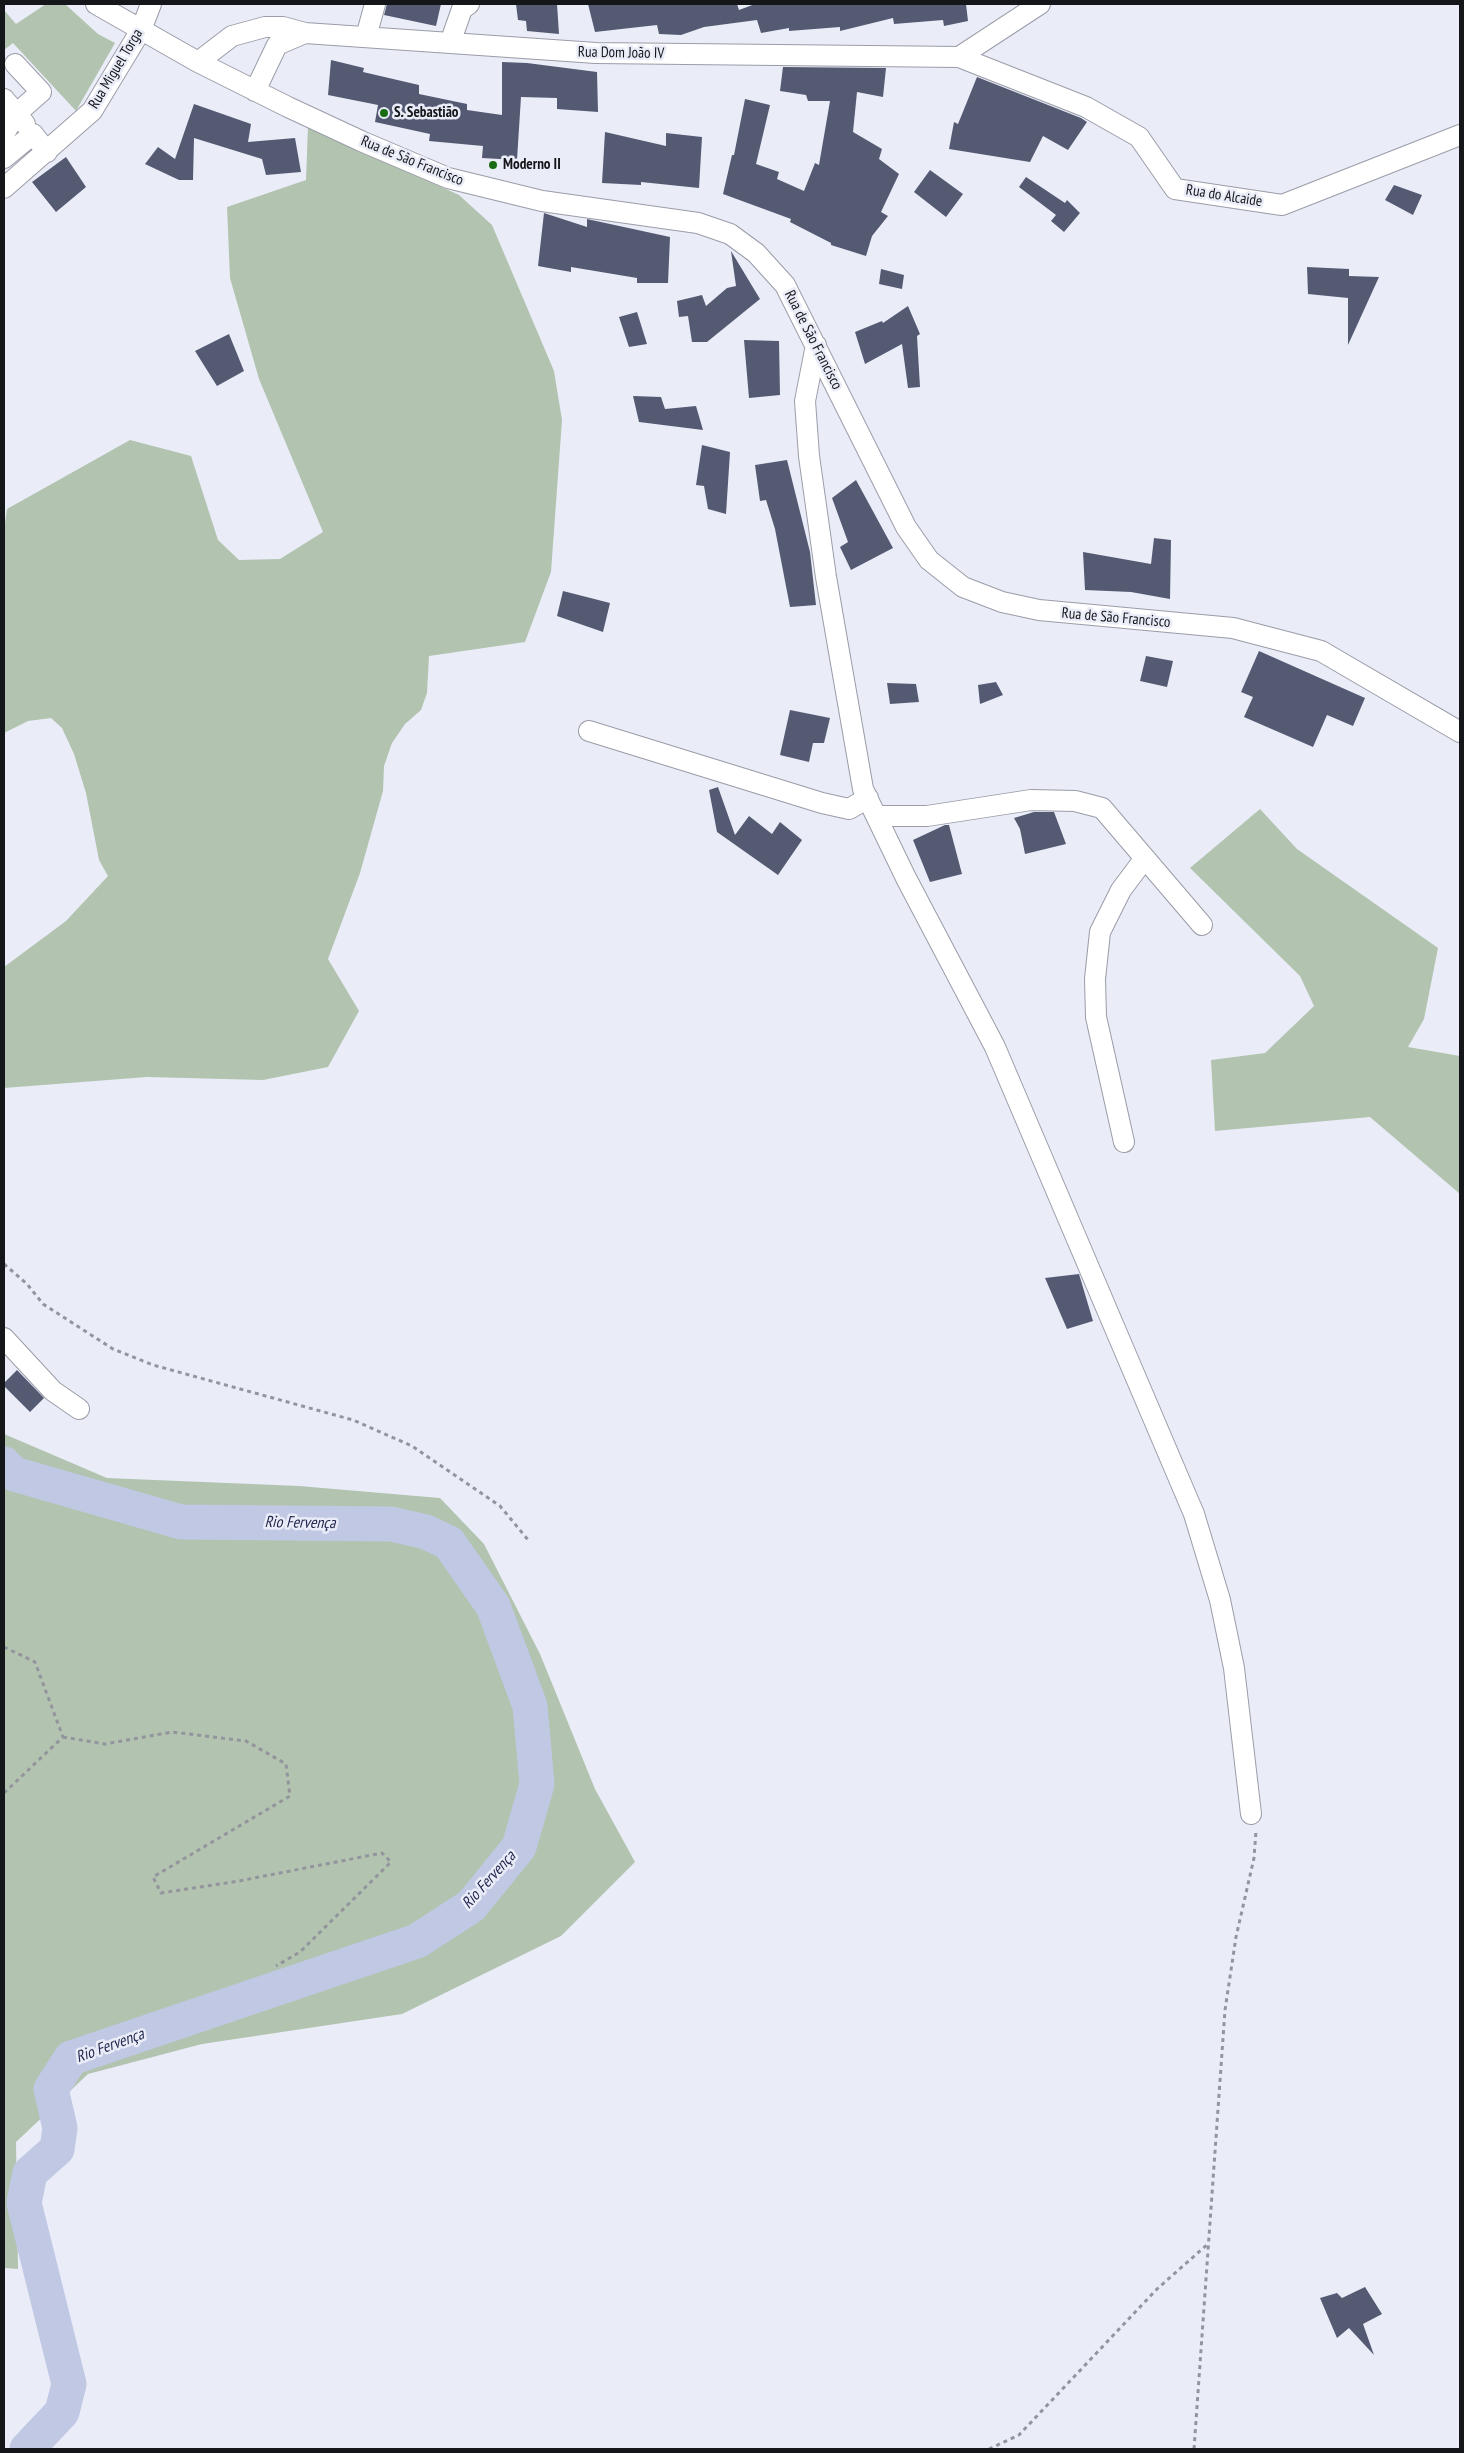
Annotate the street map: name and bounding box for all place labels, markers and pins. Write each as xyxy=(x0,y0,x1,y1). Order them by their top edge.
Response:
place label: S. Sebastião xyxy=(394,104,459,122)
marker: S. Sebastião xyxy=(378,107,390,119)
place label: Moderno II xyxy=(503,156,561,174)
marker: Moderno II xyxy=(487,159,499,171)

